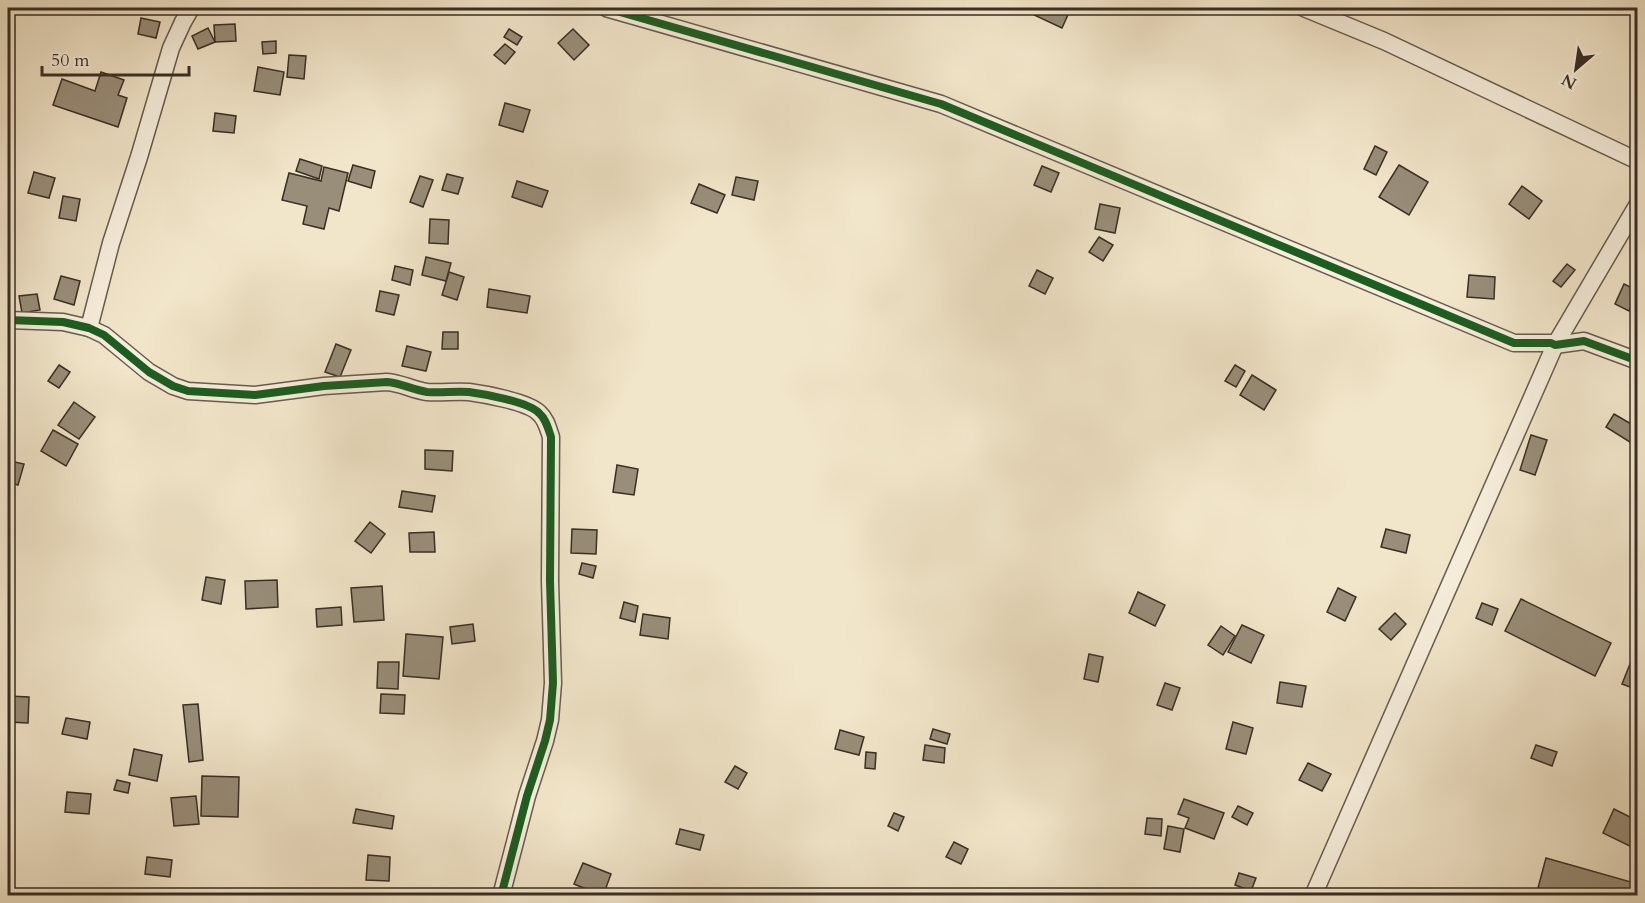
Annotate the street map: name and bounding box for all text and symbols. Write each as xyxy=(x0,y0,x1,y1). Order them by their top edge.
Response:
scale bar xyxy=(42,39,189,77)
north arrow xyxy=(1546,39,1606,99)
text: 50 m xyxy=(51,48,90,73)
text: N xyxy=(1558,68,1581,94)

